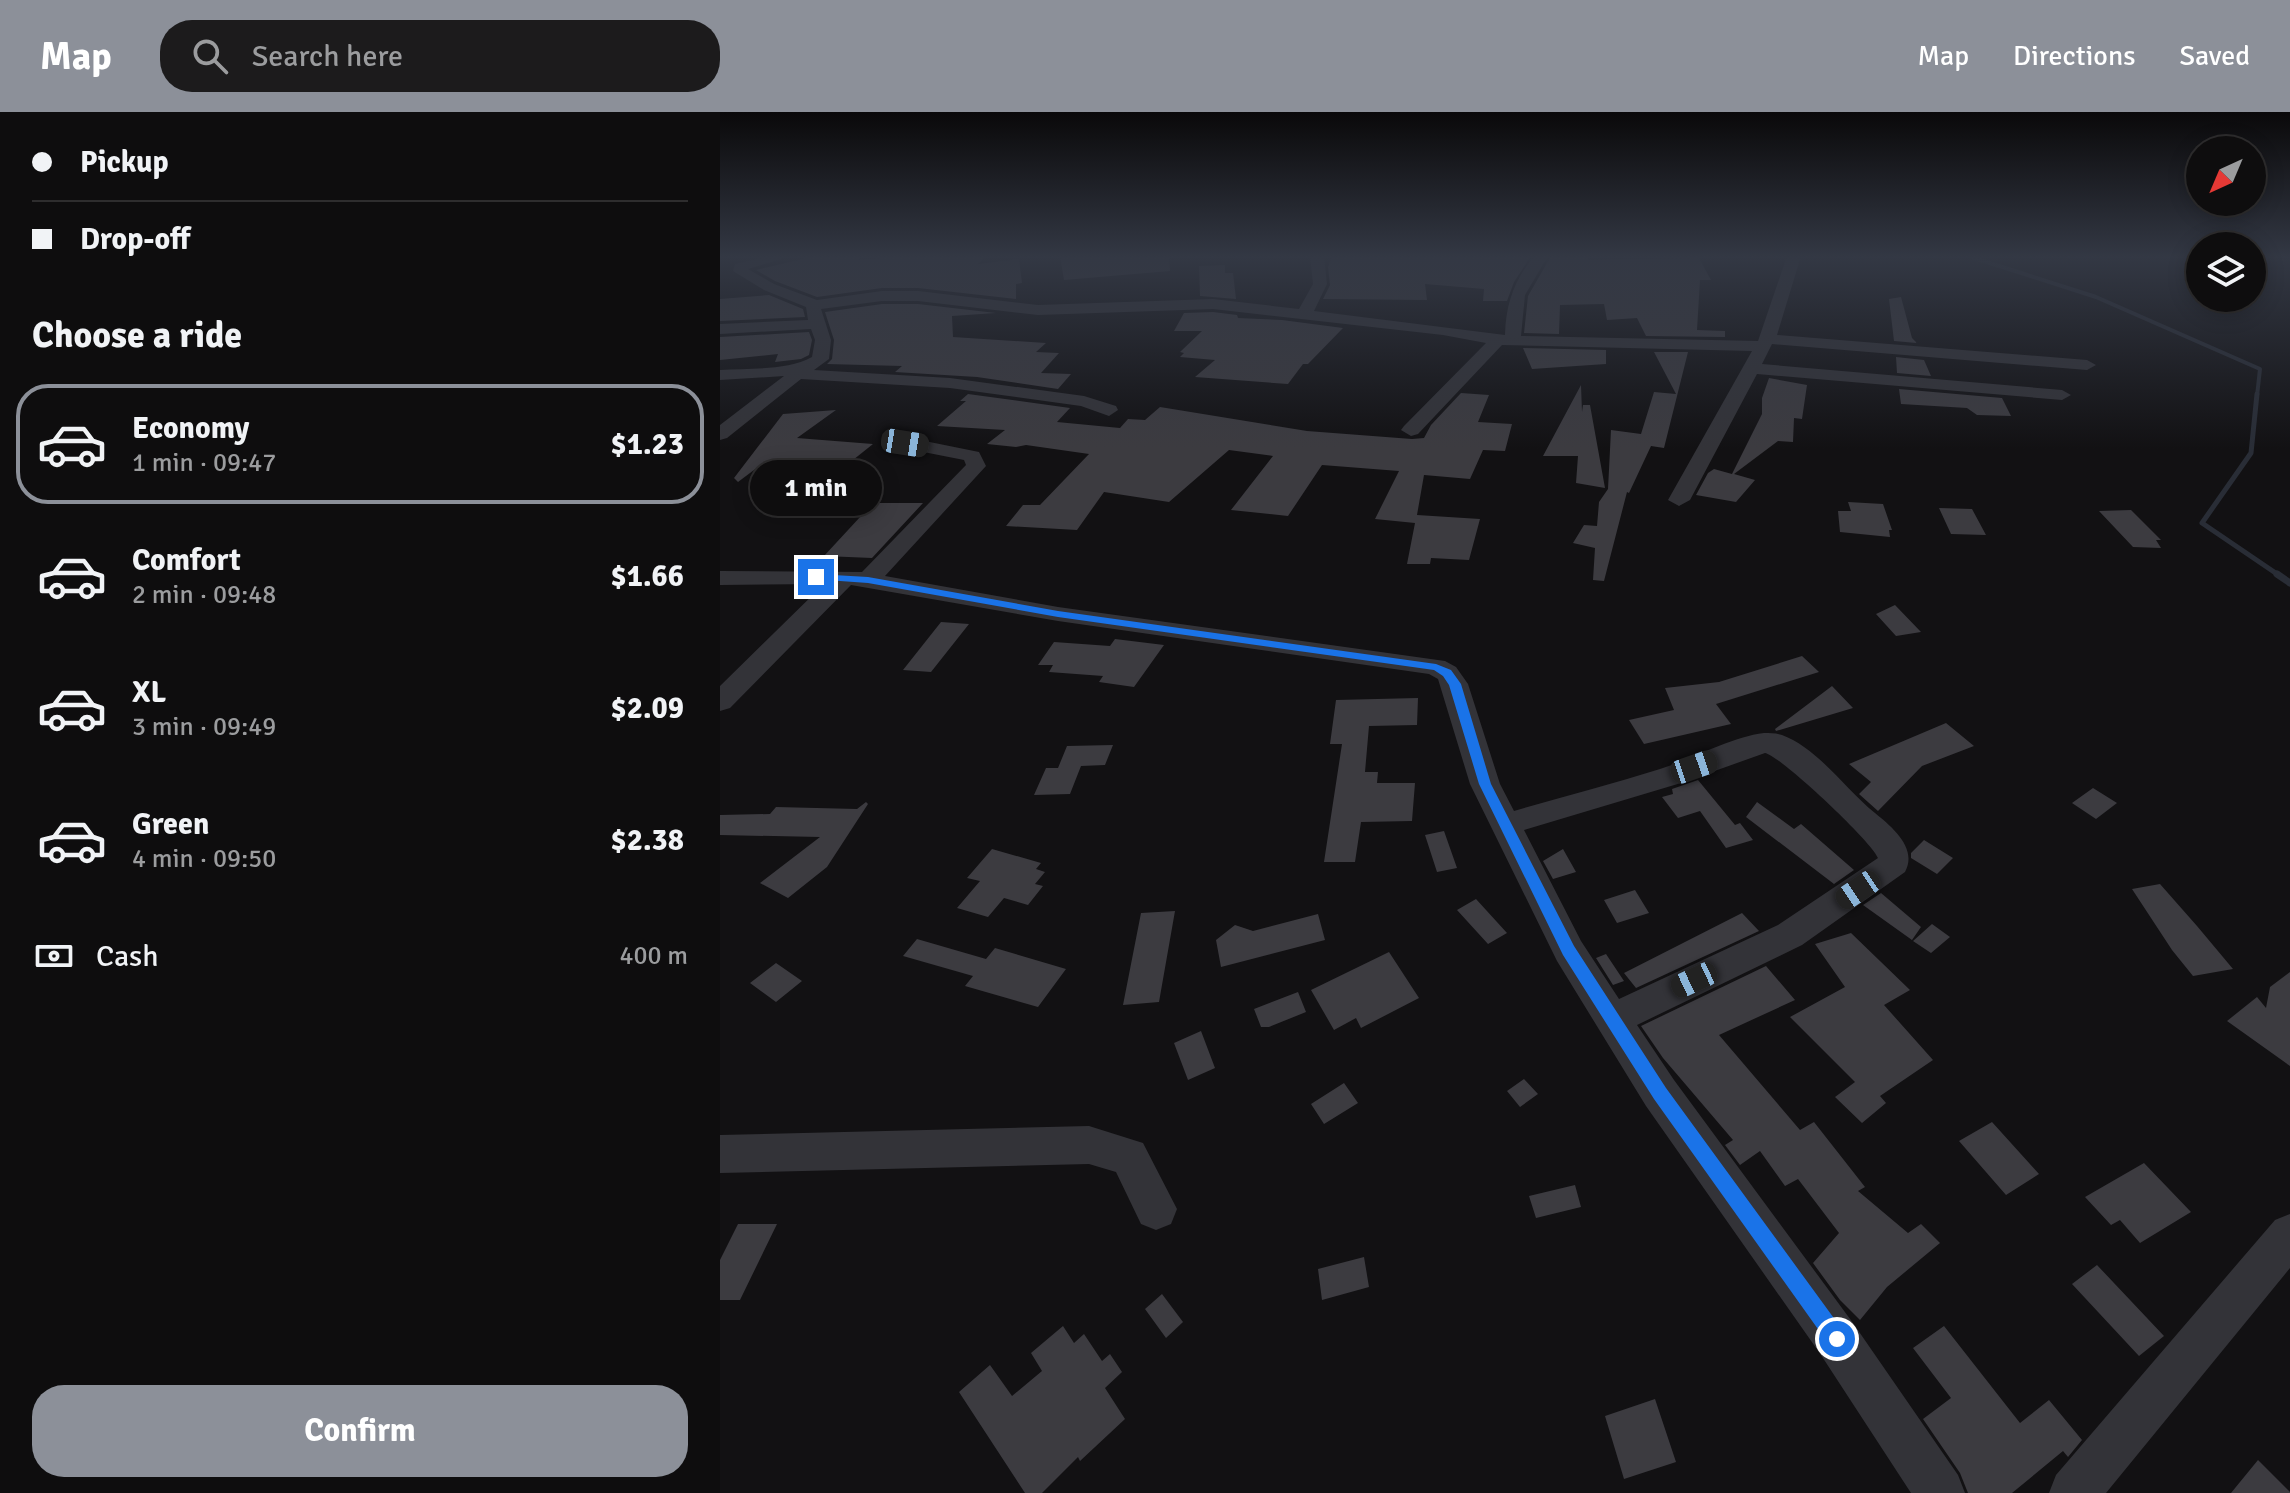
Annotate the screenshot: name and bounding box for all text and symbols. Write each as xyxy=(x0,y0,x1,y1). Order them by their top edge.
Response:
search box xyxy=(160,20,720,92)
text: Map xyxy=(40,33,112,80)
icon: search xyxy=(188,34,232,78)
text: Search here xyxy=(252,38,403,75)
text: Map xyxy=(1917,39,1969,73)
text: Directions xyxy=(2013,39,2135,73)
text: Saved xyxy=(2179,39,2250,73)
north arrow xyxy=(2186,136,2266,216)
map controls xyxy=(2186,136,2266,312)
text: Pickup xyxy=(80,144,169,181)
text: Drop-off xyxy=(80,221,190,258)
button: layers xyxy=(2186,232,2266,312)
text: Choose a ride xyxy=(32,313,242,358)
icon: car xyxy=(36,408,108,480)
text: Economy xyxy=(132,410,249,447)
text: $1.23 xyxy=(611,426,684,463)
car xyxy=(879,427,931,459)
text: 1 min · 09:47 xyxy=(132,447,276,479)
callout: 1 min xyxy=(750,461,882,517)
text: 1 min xyxy=(785,472,847,504)
icon: car xyxy=(36,540,108,612)
text: Comfort xyxy=(132,542,241,579)
text: $1.66 xyxy=(611,558,684,595)
route end xyxy=(798,559,834,595)
text: 2 min · 09:48 xyxy=(132,579,276,611)
icon: car xyxy=(36,672,108,744)
text: XL xyxy=(132,674,166,711)
text: $2.09 xyxy=(611,690,684,727)
text: 3 min · 09:49 xyxy=(132,711,276,743)
car xyxy=(1667,748,1721,786)
icon: car xyxy=(36,804,108,876)
text: Green xyxy=(132,806,209,843)
text: $2.38 xyxy=(611,822,684,859)
text: 4 min · 09:50 xyxy=(132,843,276,875)
car xyxy=(1831,867,1885,913)
icon: cash xyxy=(32,934,76,978)
text: Cash xyxy=(96,938,159,975)
text: 400 m xyxy=(619,940,688,972)
car xyxy=(1667,959,1721,1001)
route start xyxy=(1819,1321,1855,1357)
button: Confirm xyxy=(32,1385,688,1477)

